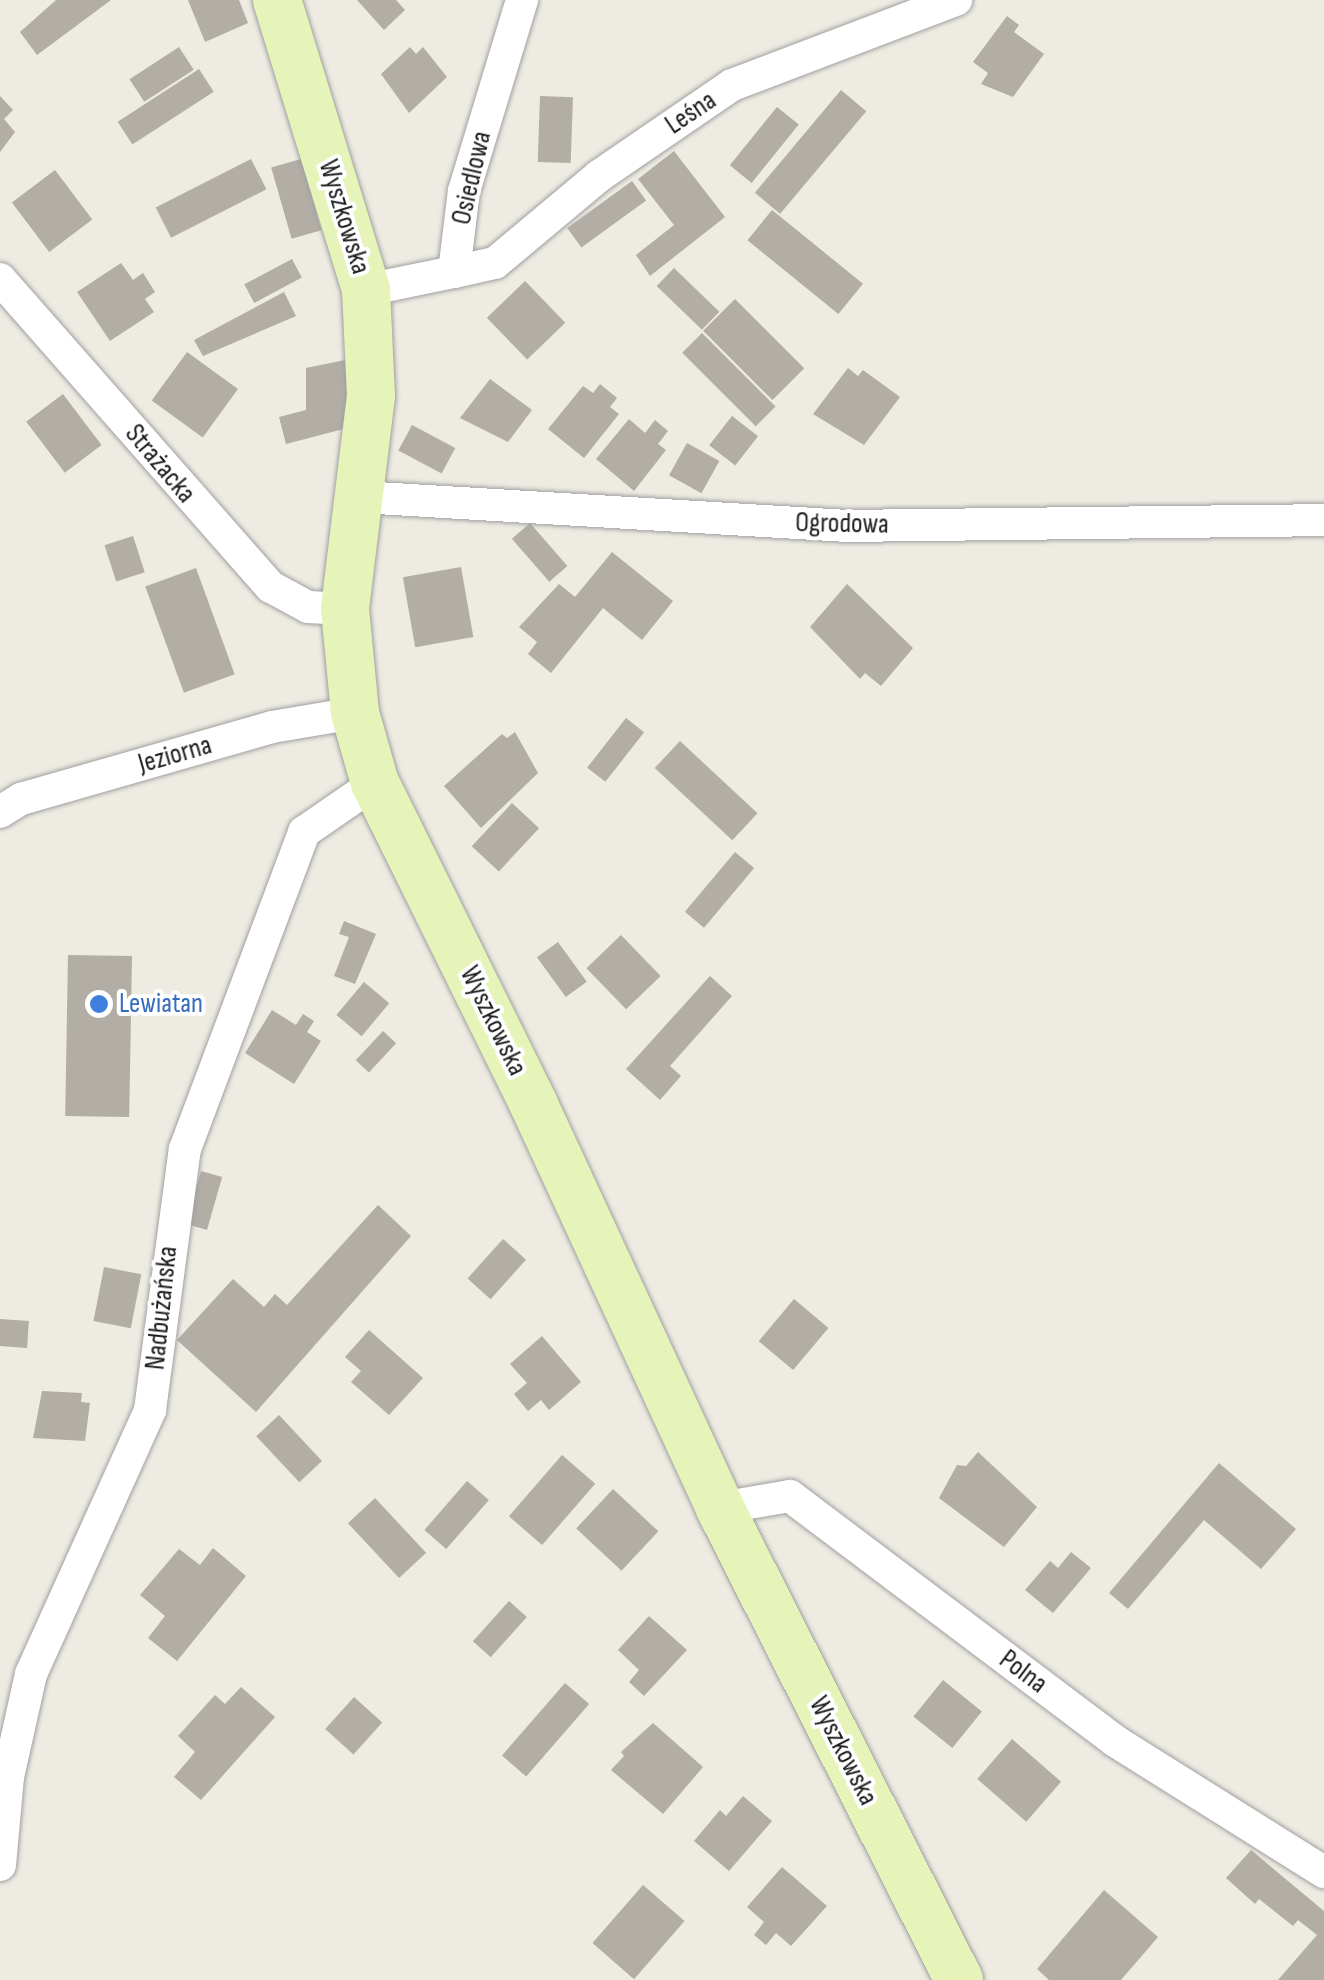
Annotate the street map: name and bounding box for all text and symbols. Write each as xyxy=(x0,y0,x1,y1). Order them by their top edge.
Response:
street label: Leśna xyxy=(659,84,723,142)
street label: Osiedlowa xyxy=(445,128,499,228)
street label: Wyszkowska xyxy=(311,156,377,278)
street label: Strażacka xyxy=(117,418,203,510)
street label: Ogrodowa xyxy=(795,506,889,542)
street label: Jeziorna xyxy=(134,729,216,781)
street label: Wyszkowska xyxy=(452,961,534,1081)
place label: Lewiatan xyxy=(119,987,203,1021)
marker: Lewiatan xyxy=(88,993,110,1015)
street label: Nadbużańska xyxy=(139,1244,185,1372)
street label: Polna xyxy=(992,1643,1054,1701)
street label: Wyszkowska xyxy=(801,1691,885,1811)

